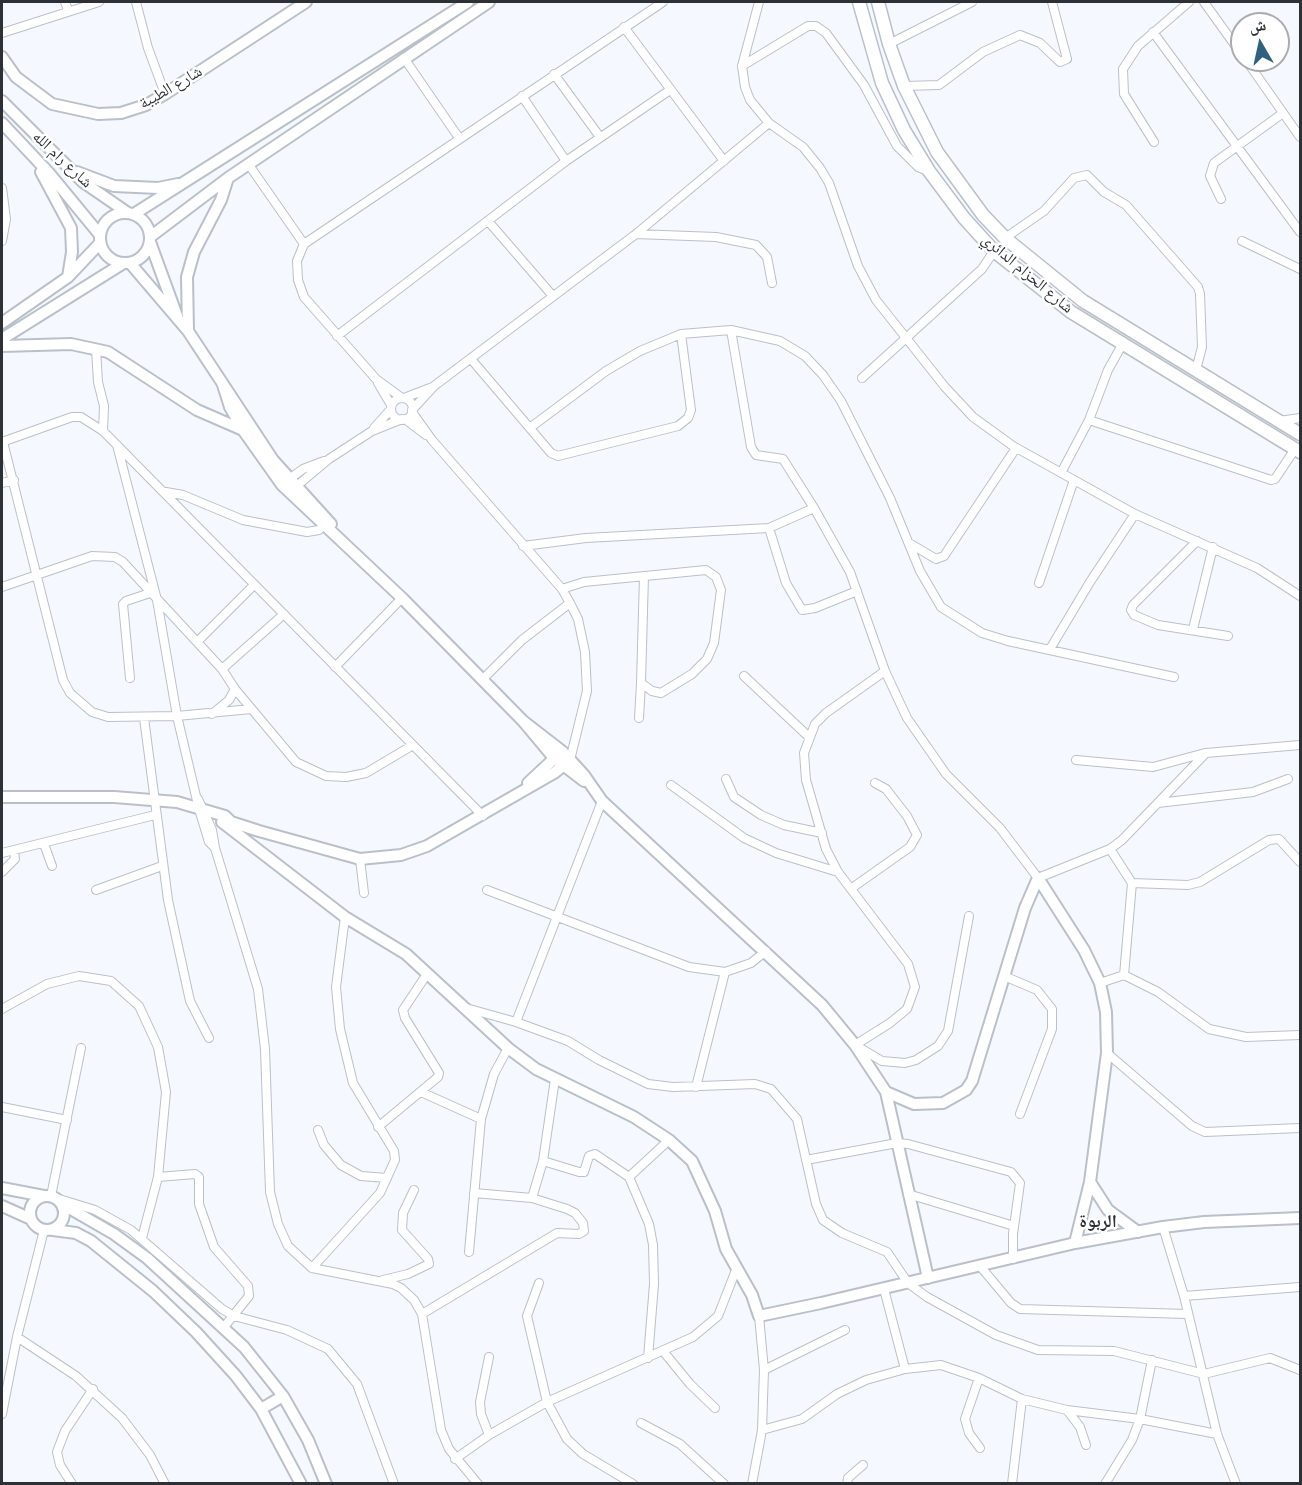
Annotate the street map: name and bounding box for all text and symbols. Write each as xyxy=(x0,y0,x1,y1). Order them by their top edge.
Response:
north arrow xyxy=(1230,12,1290,72)
text: ش xyxy=(1248,16,1267,35)
street label: شارع الطيبة xyxy=(136,62,206,114)
street label: شارع رام الله xyxy=(28,128,96,192)
street label: شارع الحزام الدائري xyxy=(977,230,1077,318)
district label: الربوة xyxy=(1079,1211,1117,1233)

